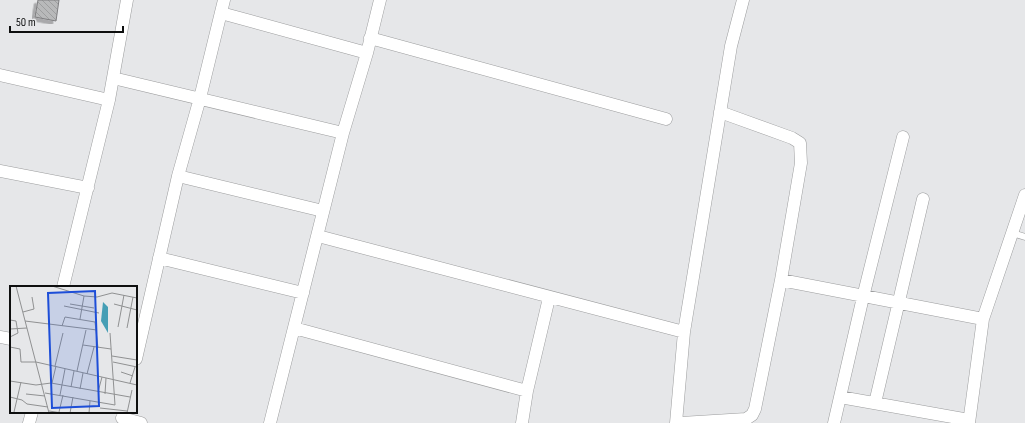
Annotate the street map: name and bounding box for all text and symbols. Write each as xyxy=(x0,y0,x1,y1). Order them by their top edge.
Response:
scale bar xyxy=(10,8,123,34)
text: 50 m xyxy=(16,15,36,30)
inset map xyxy=(10,286,137,413)

